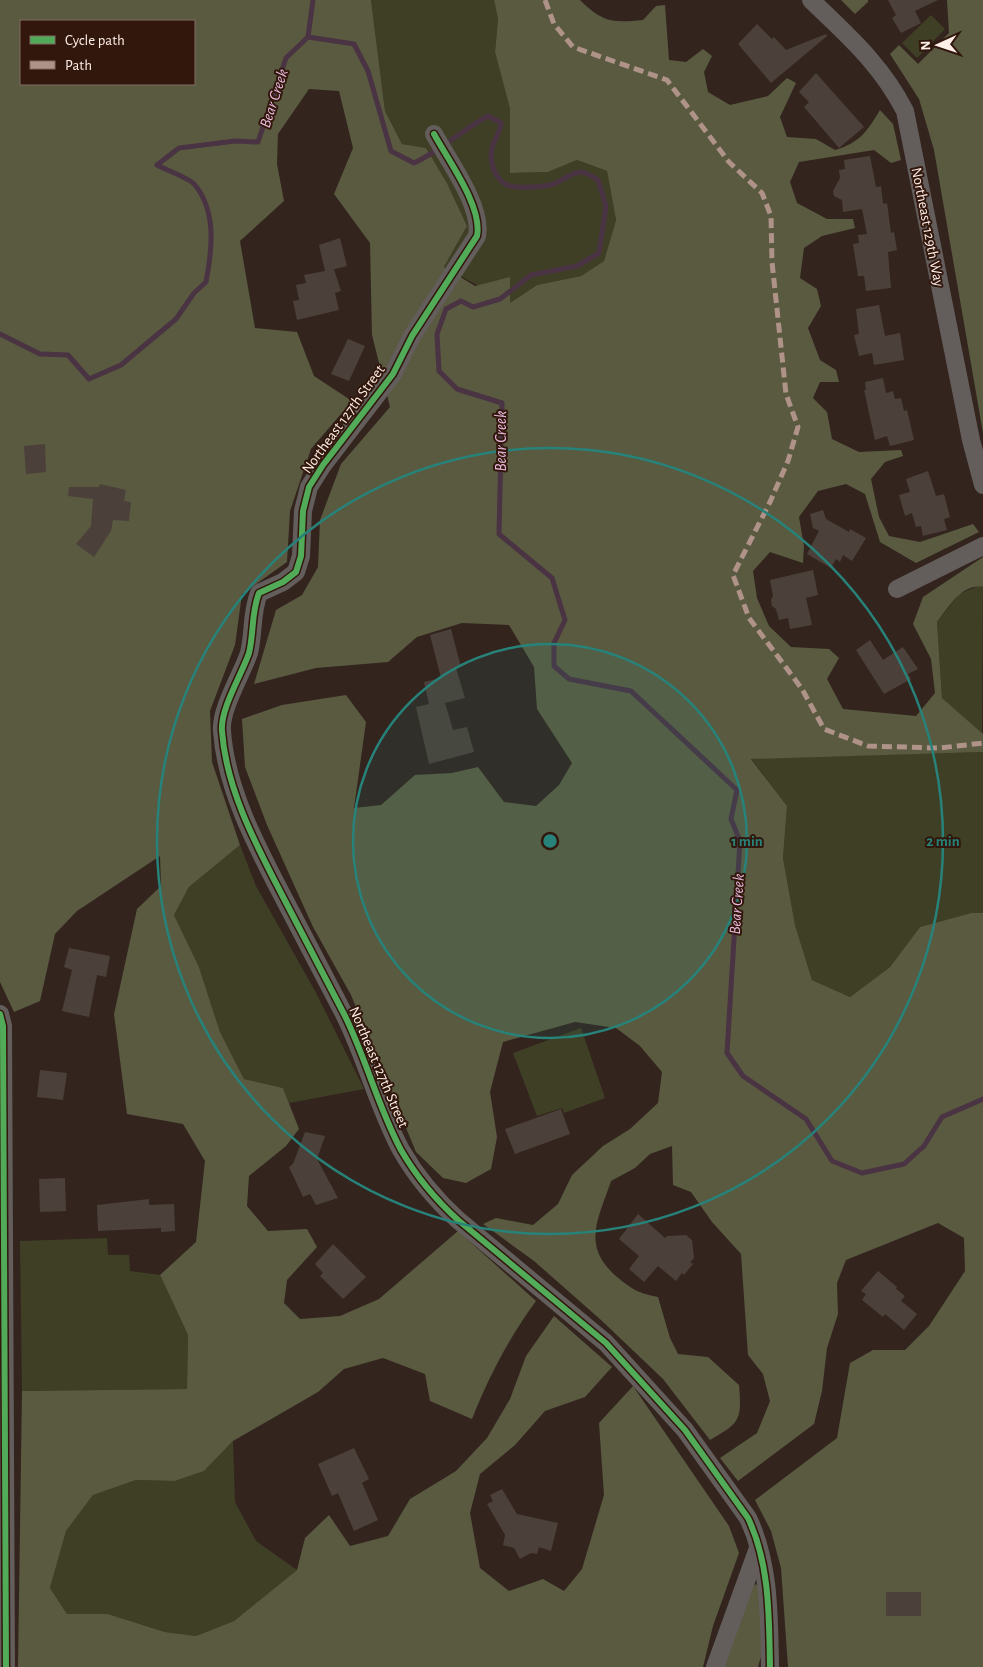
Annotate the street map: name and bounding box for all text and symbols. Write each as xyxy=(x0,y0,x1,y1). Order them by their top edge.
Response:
legend xyxy=(20,20,195,85)
north arrow xyxy=(913,20,963,70)
text: Cycle path xyxy=(65,33,125,48)
text: N xyxy=(919,40,933,51)
text: Path xyxy=(65,58,92,73)
water label: Bear Creek xyxy=(257,67,291,130)
street label: Northeast 129th Way xyxy=(909,166,947,289)
street label: Northeast 127th Street xyxy=(299,362,388,476)
water label: Bear Creek xyxy=(493,411,509,472)
centre of rings xyxy=(541,832,559,850)
text: 1 min xyxy=(731,834,763,849)
text: 2 min xyxy=(926,834,960,849)
water label: Bear Creek xyxy=(727,873,747,935)
street label: Northeast 127th Street xyxy=(346,1004,411,1130)

